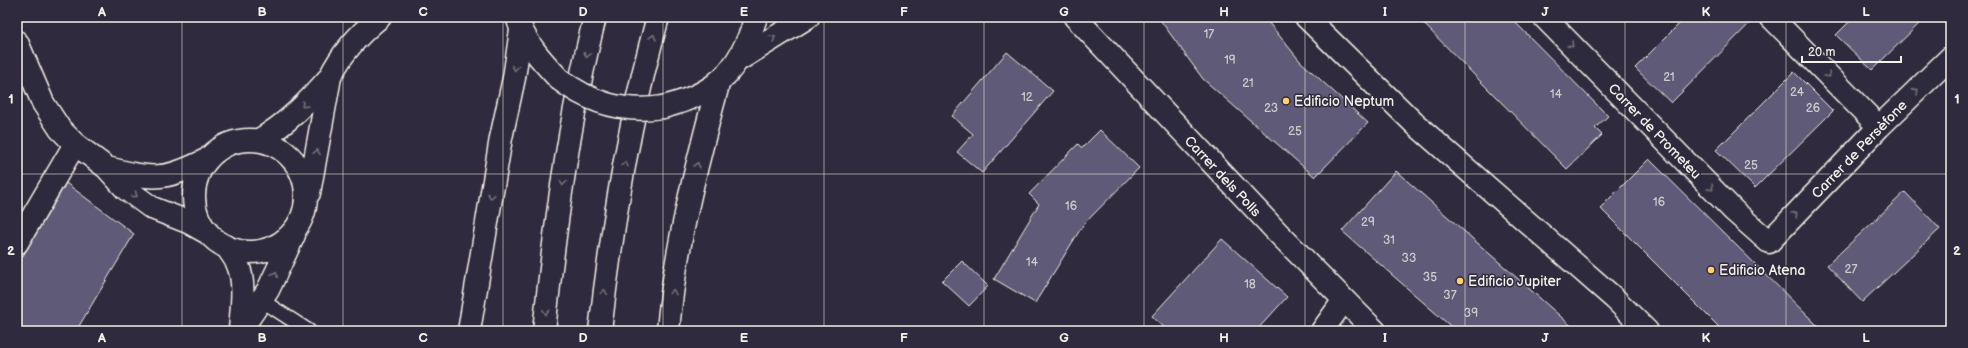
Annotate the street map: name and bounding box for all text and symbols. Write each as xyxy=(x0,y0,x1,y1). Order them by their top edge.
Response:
text: A xyxy=(97,4,106,20)
text: B xyxy=(257,4,267,20)
text: C xyxy=(418,4,428,20)
text: D xyxy=(578,4,588,20)
text: E xyxy=(740,4,749,20)
text: F xyxy=(900,4,908,20)
text: G xyxy=(1059,4,1069,20)
text: H xyxy=(1219,4,1229,20)
text: I xyxy=(1383,4,1387,20)
text: J xyxy=(1541,4,1549,20)
text: K xyxy=(1702,4,1711,20)
text: L xyxy=(1862,4,1870,20)
house number: 17 xyxy=(1204,27,1214,42)
one-way arrow xyxy=(648,34,657,41)
one-way arrow xyxy=(769,35,776,43)
scale bar xyxy=(1802,38,1901,64)
one-way arrow xyxy=(1566,40,1574,48)
text: 20 m xyxy=(1808,45,1835,60)
one-way arrow xyxy=(583,52,591,58)
house number: 19 xyxy=(1224,53,1236,68)
one-way arrow xyxy=(511,65,520,71)
house number: 21 xyxy=(1663,70,1675,85)
one-way arrow xyxy=(1823,70,1830,78)
house number: 21 xyxy=(1242,76,1254,91)
street label: Carrer de Prometeu xyxy=(1605,80,1705,183)
house number: 24 xyxy=(1790,85,1805,100)
house number: 14 xyxy=(1550,87,1563,102)
one-way arrow xyxy=(1911,88,1919,96)
house number: 12 xyxy=(1021,90,1033,105)
text: 1 xyxy=(8,91,14,107)
text: 1 xyxy=(1954,91,1960,107)
place label: Edificio Neptum xyxy=(1294,93,1394,110)
marker: Edificio Neptum xyxy=(1281,96,1291,106)
street label: Carrer de Persèfone xyxy=(1808,97,1911,202)
one-way arrow xyxy=(301,100,309,108)
house number: 23 xyxy=(1264,101,1278,116)
house number: 26 xyxy=(1806,101,1820,116)
house number: 25 xyxy=(1288,124,1302,139)
street label: Carrer dels Polls xyxy=(1181,132,1264,220)
one-way arrow xyxy=(312,149,321,155)
house number: 25 xyxy=(1744,158,1758,173)
one-way arrow xyxy=(620,161,629,167)
one-way arrow xyxy=(692,161,701,168)
one-way arrow xyxy=(559,180,568,186)
one-way arrow xyxy=(1706,183,1713,191)
one-way arrow xyxy=(130,190,137,197)
one-way arrow xyxy=(487,193,496,199)
house number: 16 xyxy=(1653,195,1665,210)
house number: 16 xyxy=(1065,199,1077,214)
one-way arrow xyxy=(1791,211,1798,219)
house number: 29 xyxy=(1361,215,1375,230)
house number: 31 xyxy=(1383,233,1395,248)
text: 2 xyxy=(7,243,15,259)
text: 2 xyxy=(1953,243,1961,259)
house number: 33 xyxy=(1402,251,1416,266)
house number: 14 xyxy=(1026,255,1039,270)
place label: Edificio Atena xyxy=(1719,262,1805,279)
house number: 27 xyxy=(1845,262,1858,277)
marker: Edificio Atena xyxy=(1706,265,1716,275)
house number: 35 xyxy=(1423,270,1437,285)
one-way arrow xyxy=(271,271,279,278)
place label: Edificio Jupiter xyxy=(1468,273,1562,290)
marker: Edificio Jupiter xyxy=(1455,276,1465,286)
house number: 18 xyxy=(1244,277,1256,292)
house number: 37 xyxy=(1443,288,1457,303)
one-way arrow xyxy=(599,289,608,295)
one-way arrow xyxy=(668,289,677,295)
house number: 39 xyxy=(1464,306,1478,321)
one-way arrow xyxy=(542,309,551,315)
text: A xyxy=(97,330,106,346)
text: B xyxy=(257,330,267,346)
text: C xyxy=(418,330,428,346)
text: D xyxy=(578,330,588,346)
text: E xyxy=(740,330,749,346)
text: F xyxy=(900,330,908,346)
text: G xyxy=(1059,330,1069,346)
text: H xyxy=(1219,330,1229,346)
text: I xyxy=(1383,330,1387,346)
text: J xyxy=(1541,330,1549,346)
text: K xyxy=(1702,330,1711,346)
text: L xyxy=(1862,330,1870,346)

